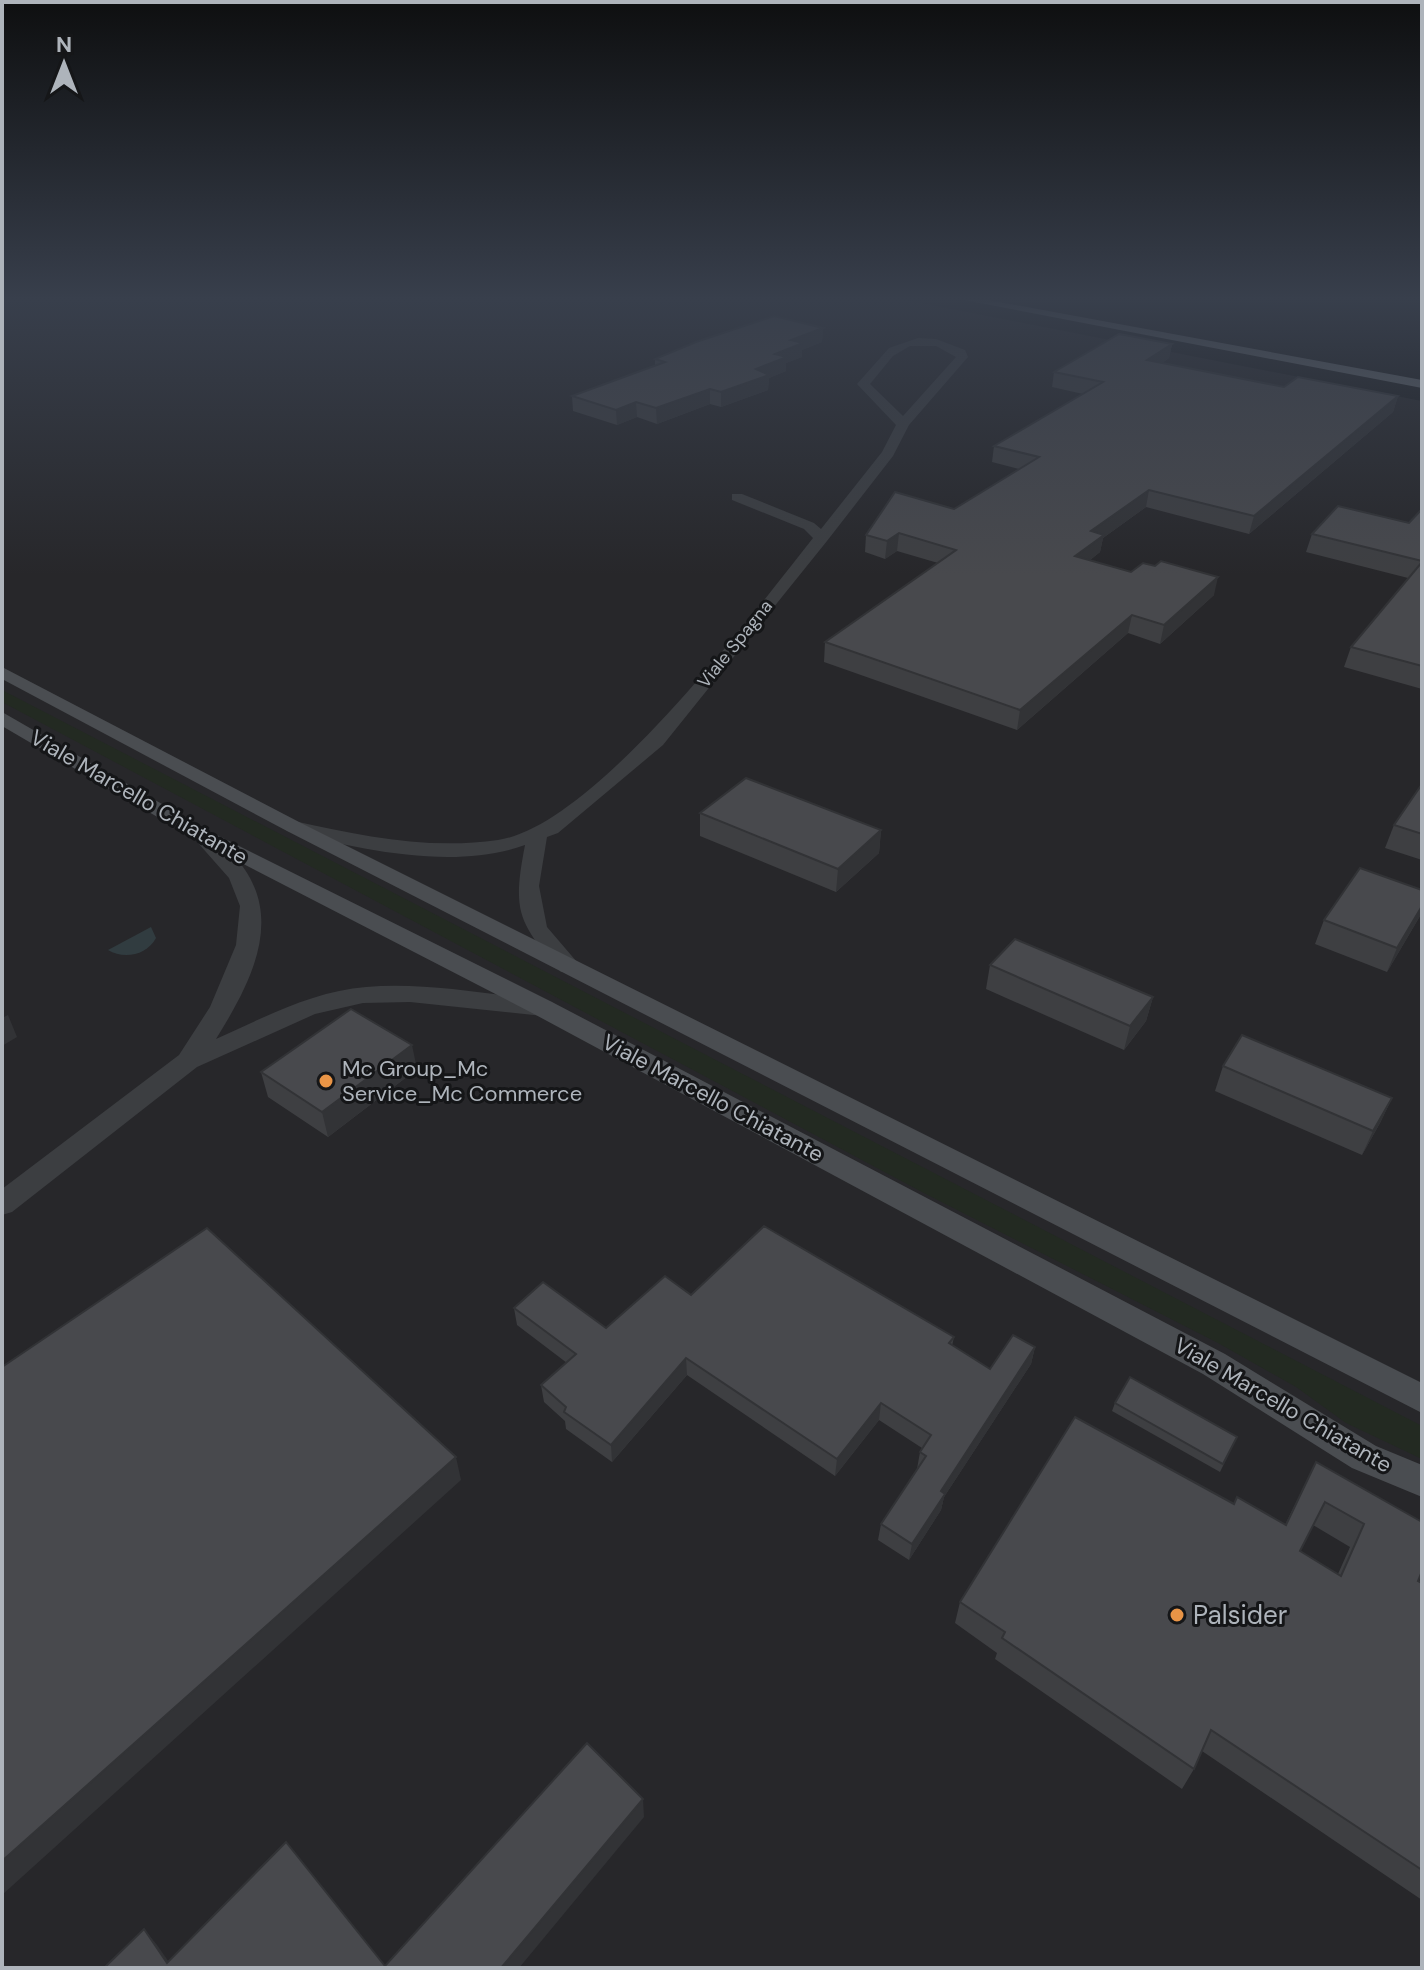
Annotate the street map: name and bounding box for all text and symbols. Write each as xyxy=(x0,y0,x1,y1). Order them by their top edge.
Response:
north arrow xyxy=(24,24,104,104)
text: N xyxy=(56,30,72,59)
street label: Viale Spagna xyxy=(692,595,778,693)
street label: Viale Marcello Chiatante xyxy=(25,723,253,871)
street label: Viale Marcello Chiatante xyxy=(597,1027,829,1169)
place label: Mc Group_Mc Service_Mc Commerce xyxy=(342,1054,582,1108)
marker: Mc Group_Mc Service_Mc Commerce xyxy=(317,1072,335,1090)
street label: Viale Marcello Chiatante xyxy=(1169,1331,1397,1479)
place label: Palsider xyxy=(1193,1598,1287,1632)
marker: Palsider xyxy=(1168,1606,1186,1624)

